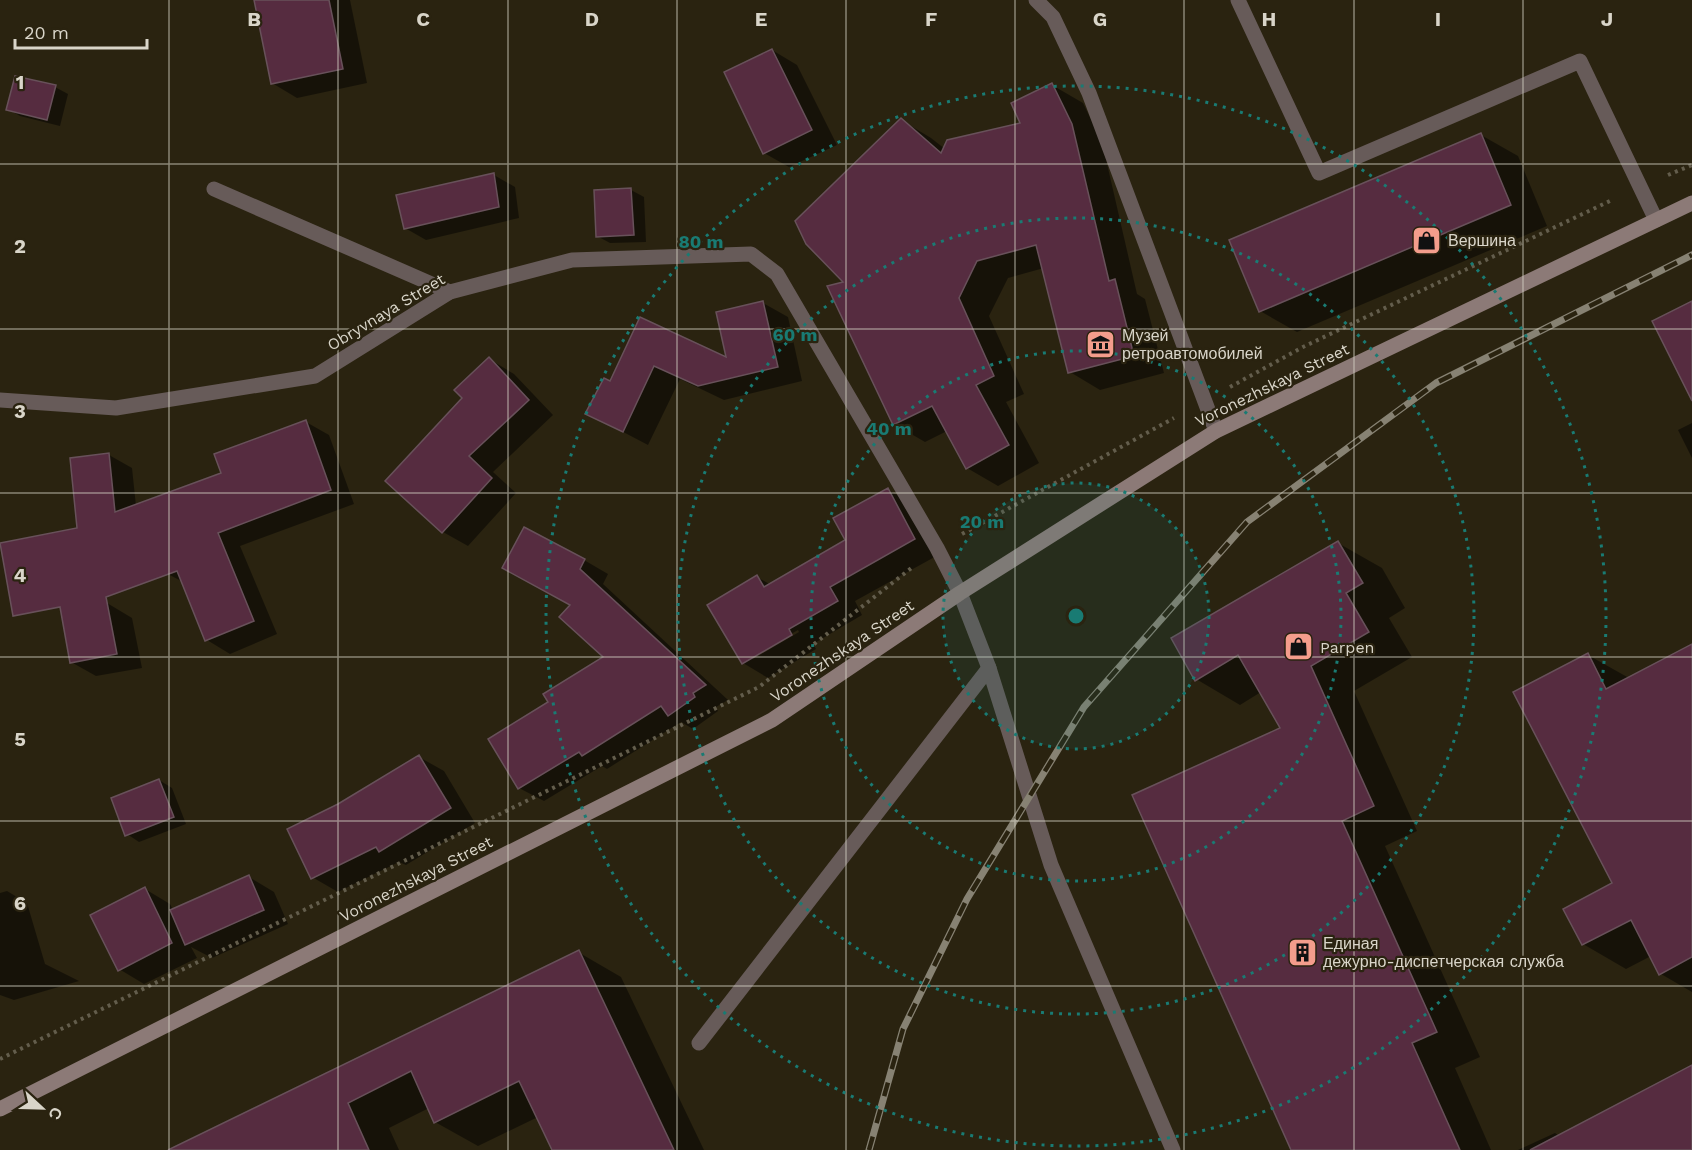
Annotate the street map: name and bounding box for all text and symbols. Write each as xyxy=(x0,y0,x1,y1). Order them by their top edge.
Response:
text: B xyxy=(247,7,261,31)
text: C xyxy=(416,7,430,31)
text: D xyxy=(585,7,599,31)
text: E xyxy=(755,7,767,31)
text: F xyxy=(925,7,937,31)
text: G xyxy=(1093,7,1107,31)
text: H xyxy=(1262,7,1276,31)
text: I xyxy=(1435,7,1441,31)
text: J xyxy=(1601,7,1613,31)
scale bar xyxy=(15,12,147,50)
text: 20 m xyxy=(24,22,69,43)
text: 1 xyxy=(16,70,24,94)
shop icon: Вершина xyxy=(1411,224,1443,256)
text: 80 m xyxy=(679,231,723,252)
place label: Вершина xyxy=(1448,231,1516,250)
text: 2 xyxy=(14,234,26,258)
street label: Obryvnaya Street xyxy=(324,269,449,355)
text: 60 m xyxy=(773,324,817,345)
place label: Музей ретроавтомобилей xyxy=(1122,326,1263,363)
museum icon: Музей ретроавтомобилей xyxy=(1085,328,1117,360)
street label: Voronezhskaya Street xyxy=(1192,339,1352,431)
text: 3 xyxy=(14,399,26,423)
text: 40 m xyxy=(866,418,912,439)
text: 20 m xyxy=(960,511,1004,532)
text: 4 xyxy=(14,563,27,587)
street label: Voronezhskaya Street xyxy=(767,596,918,706)
centre of rings xyxy=(1066,606,1086,626)
shop icon: Parpen xyxy=(1283,631,1315,663)
place label: Parpen xyxy=(1320,638,1375,657)
text: 5 xyxy=(14,727,26,751)
street label: Voronezhskaya Street xyxy=(336,832,496,926)
text: 6 xyxy=(14,891,26,915)
place label: Единая дежурно-диспетчерская служба xyxy=(1323,934,1564,971)
building icon: Единая дежурно-диспетчерская служба xyxy=(1286,936,1318,968)
north arrow xyxy=(12,1078,72,1138)
text: С xyxy=(44,1105,66,1123)

